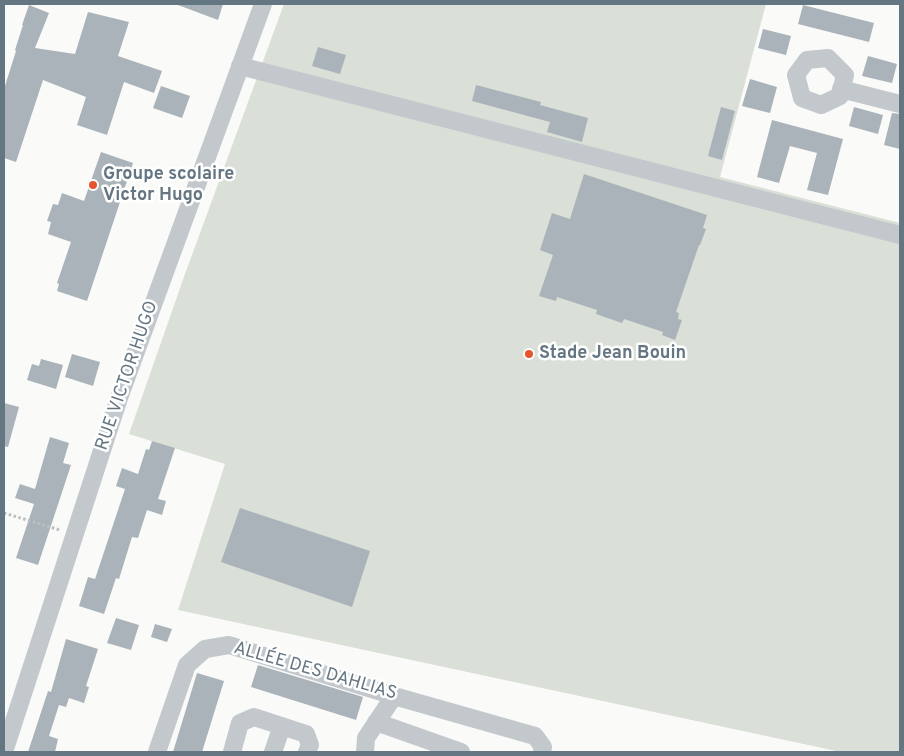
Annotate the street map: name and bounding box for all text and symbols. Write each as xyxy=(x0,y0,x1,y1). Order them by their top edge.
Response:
place label: Groupe scolaire Victor Hugo xyxy=(103,164,234,206)
marker: Groupe scolaire Victor Hugo xyxy=(87,179,99,191)
street label: RUE VICTOR HUGO xyxy=(92,298,164,454)
place label: Stade Jean Bouin xyxy=(539,343,686,365)
marker: Stade Jean Bouin xyxy=(523,348,535,360)
street label: ALLÉE DES DAHLIAS xyxy=(231,638,399,706)

